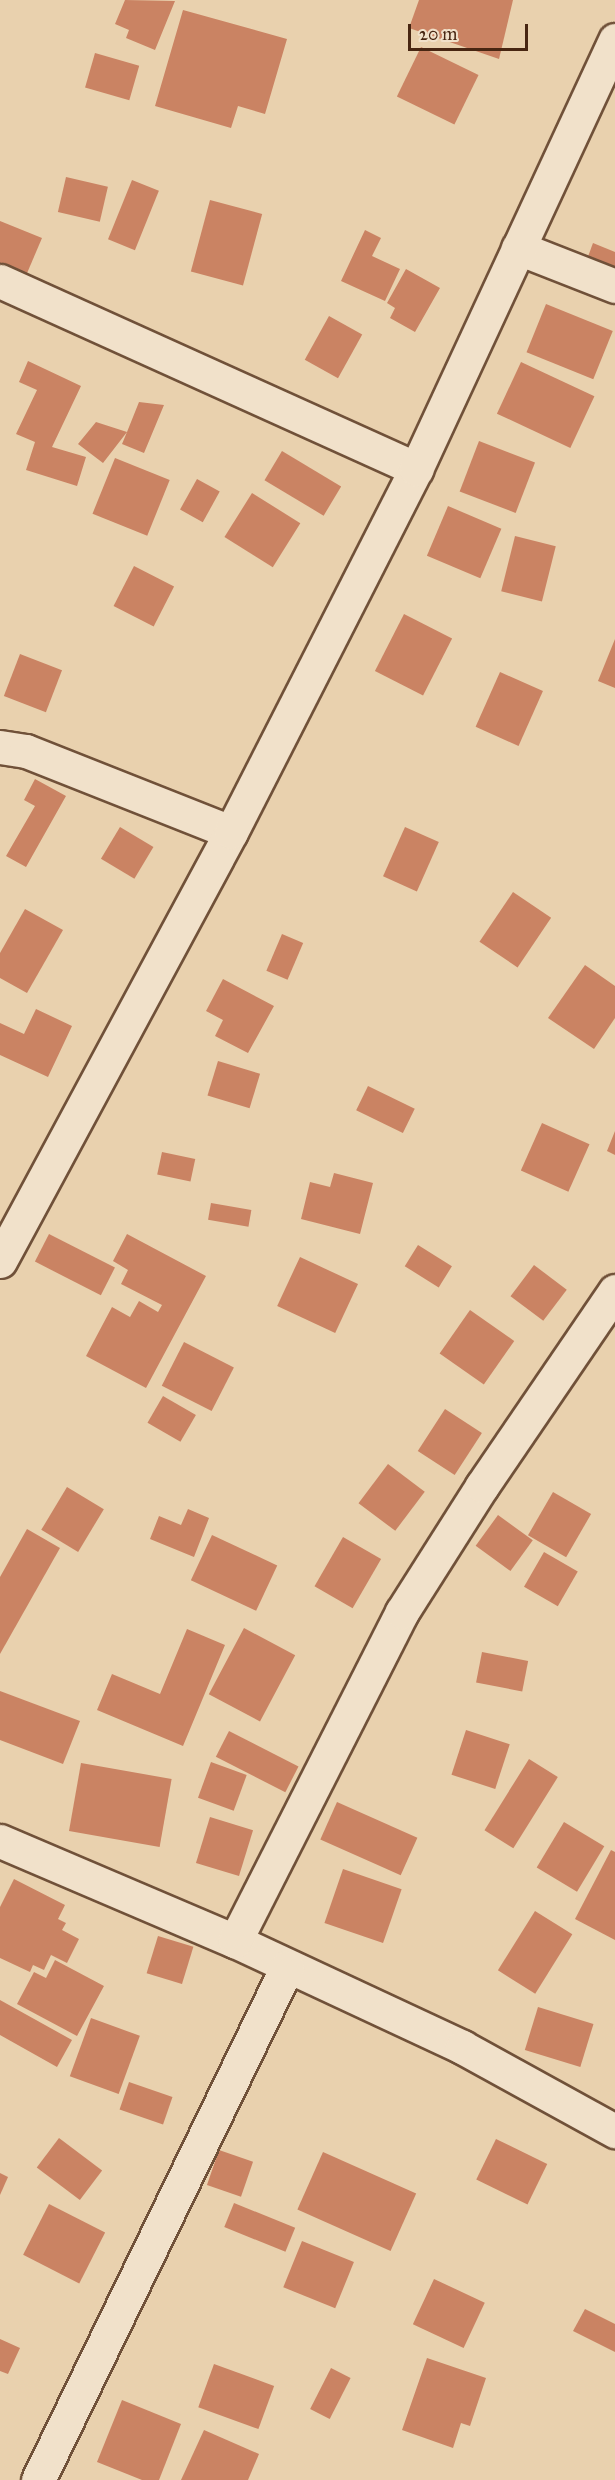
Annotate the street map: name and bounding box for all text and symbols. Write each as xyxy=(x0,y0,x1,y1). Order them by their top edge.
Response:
scale bar xyxy=(411,12,531,50)
text: 20 m xyxy=(419,23,457,45)

